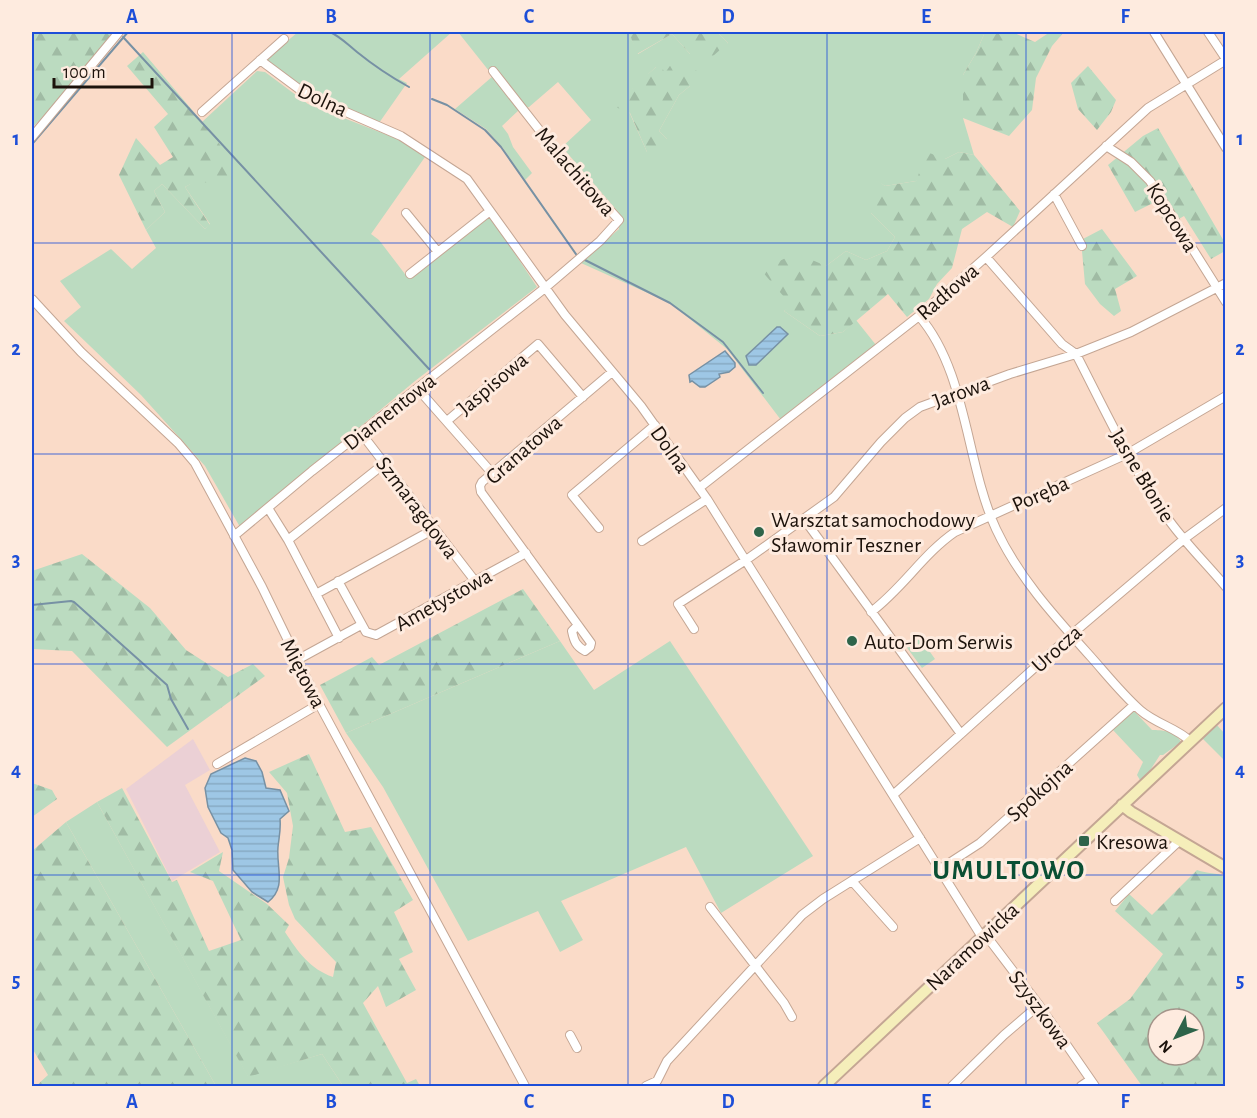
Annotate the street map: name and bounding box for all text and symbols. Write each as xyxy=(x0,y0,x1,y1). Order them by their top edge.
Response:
text: A xyxy=(126,7,138,27)
text: B xyxy=(325,7,337,27)
text: C xyxy=(524,7,535,27)
text: D xyxy=(721,7,735,27)
text: E xyxy=(921,7,931,27)
text: F xyxy=(1120,7,1130,27)
scale bar xyxy=(54,51,152,89)
text: 100 m xyxy=(63,64,106,82)
street label: Dolna xyxy=(294,79,351,121)
street label: Malachitowa xyxy=(531,123,620,220)
text: 1 xyxy=(12,129,20,149)
text: 1 xyxy=(1236,129,1244,149)
street label: Kopcowa xyxy=(1142,179,1202,256)
street label: Radłowa xyxy=(912,259,983,324)
text: 2 xyxy=(11,339,21,359)
text: 2 xyxy=(1235,339,1245,359)
street label: Jaspisowa xyxy=(453,348,532,419)
street label: Diamentowa xyxy=(339,369,440,454)
street label: Jarowa xyxy=(930,372,993,412)
street label: Granatowa xyxy=(481,411,566,489)
street label: Dolna xyxy=(646,422,694,477)
street label: Jasne Błonie xyxy=(1106,425,1179,526)
street label: Szmaragdowa xyxy=(372,453,462,563)
street label: Poręba xyxy=(1009,472,1072,516)
place label: Warsztat samochodowy Sławomir Teszner xyxy=(771,509,975,556)
marker: Warsztat samochodowy Sławomir Teszner xyxy=(752,525,766,539)
text: 3 xyxy=(12,550,20,570)
text: 3 xyxy=(1236,550,1244,570)
street label: Ametystowa xyxy=(392,564,495,635)
street label: Urocza xyxy=(1027,621,1086,677)
place label: Auto-Dom Serwis xyxy=(864,631,1013,653)
marker: Auto-Dom Serwis xyxy=(845,634,859,648)
street label: Miętowa xyxy=(276,635,330,712)
street label: Spokojna xyxy=(1003,756,1077,826)
text: 4 xyxy=(11,760,21,780)
text: 4 xyxy=(1235,760,1245,780)
place label: Kresowa xyxy=(1096,831,1168,853)
marker: Kresowa xyxy=(1077,834,1091,848)
district label: UMULTOWO xyxy=(932,857,1086,885)
street label: Naramowicka xyxy=(922,899,1023,995)
street label: Szyszkowa xyxy=(1005,966,1076,1053)
text: 5 xyxy=(12,971,20,991)
text: 5 xyxy=(1236,971,1244,991)
north arrow xyxy=(1146,1007,1206,1067)
text: N xyxy=(1156,1037,1175,1056)
text: A xyxy=(126,1092,138,1112)
text: B xyxy=(325,1092,337,1112)
text: C xyxy=(524,1092,535,1112)
text: D xyxy=(721,1092,735,1112)
text: E xyxy=(921,1092,931,1112)
text: F xyxy=(1120,1092,1130,1112)

